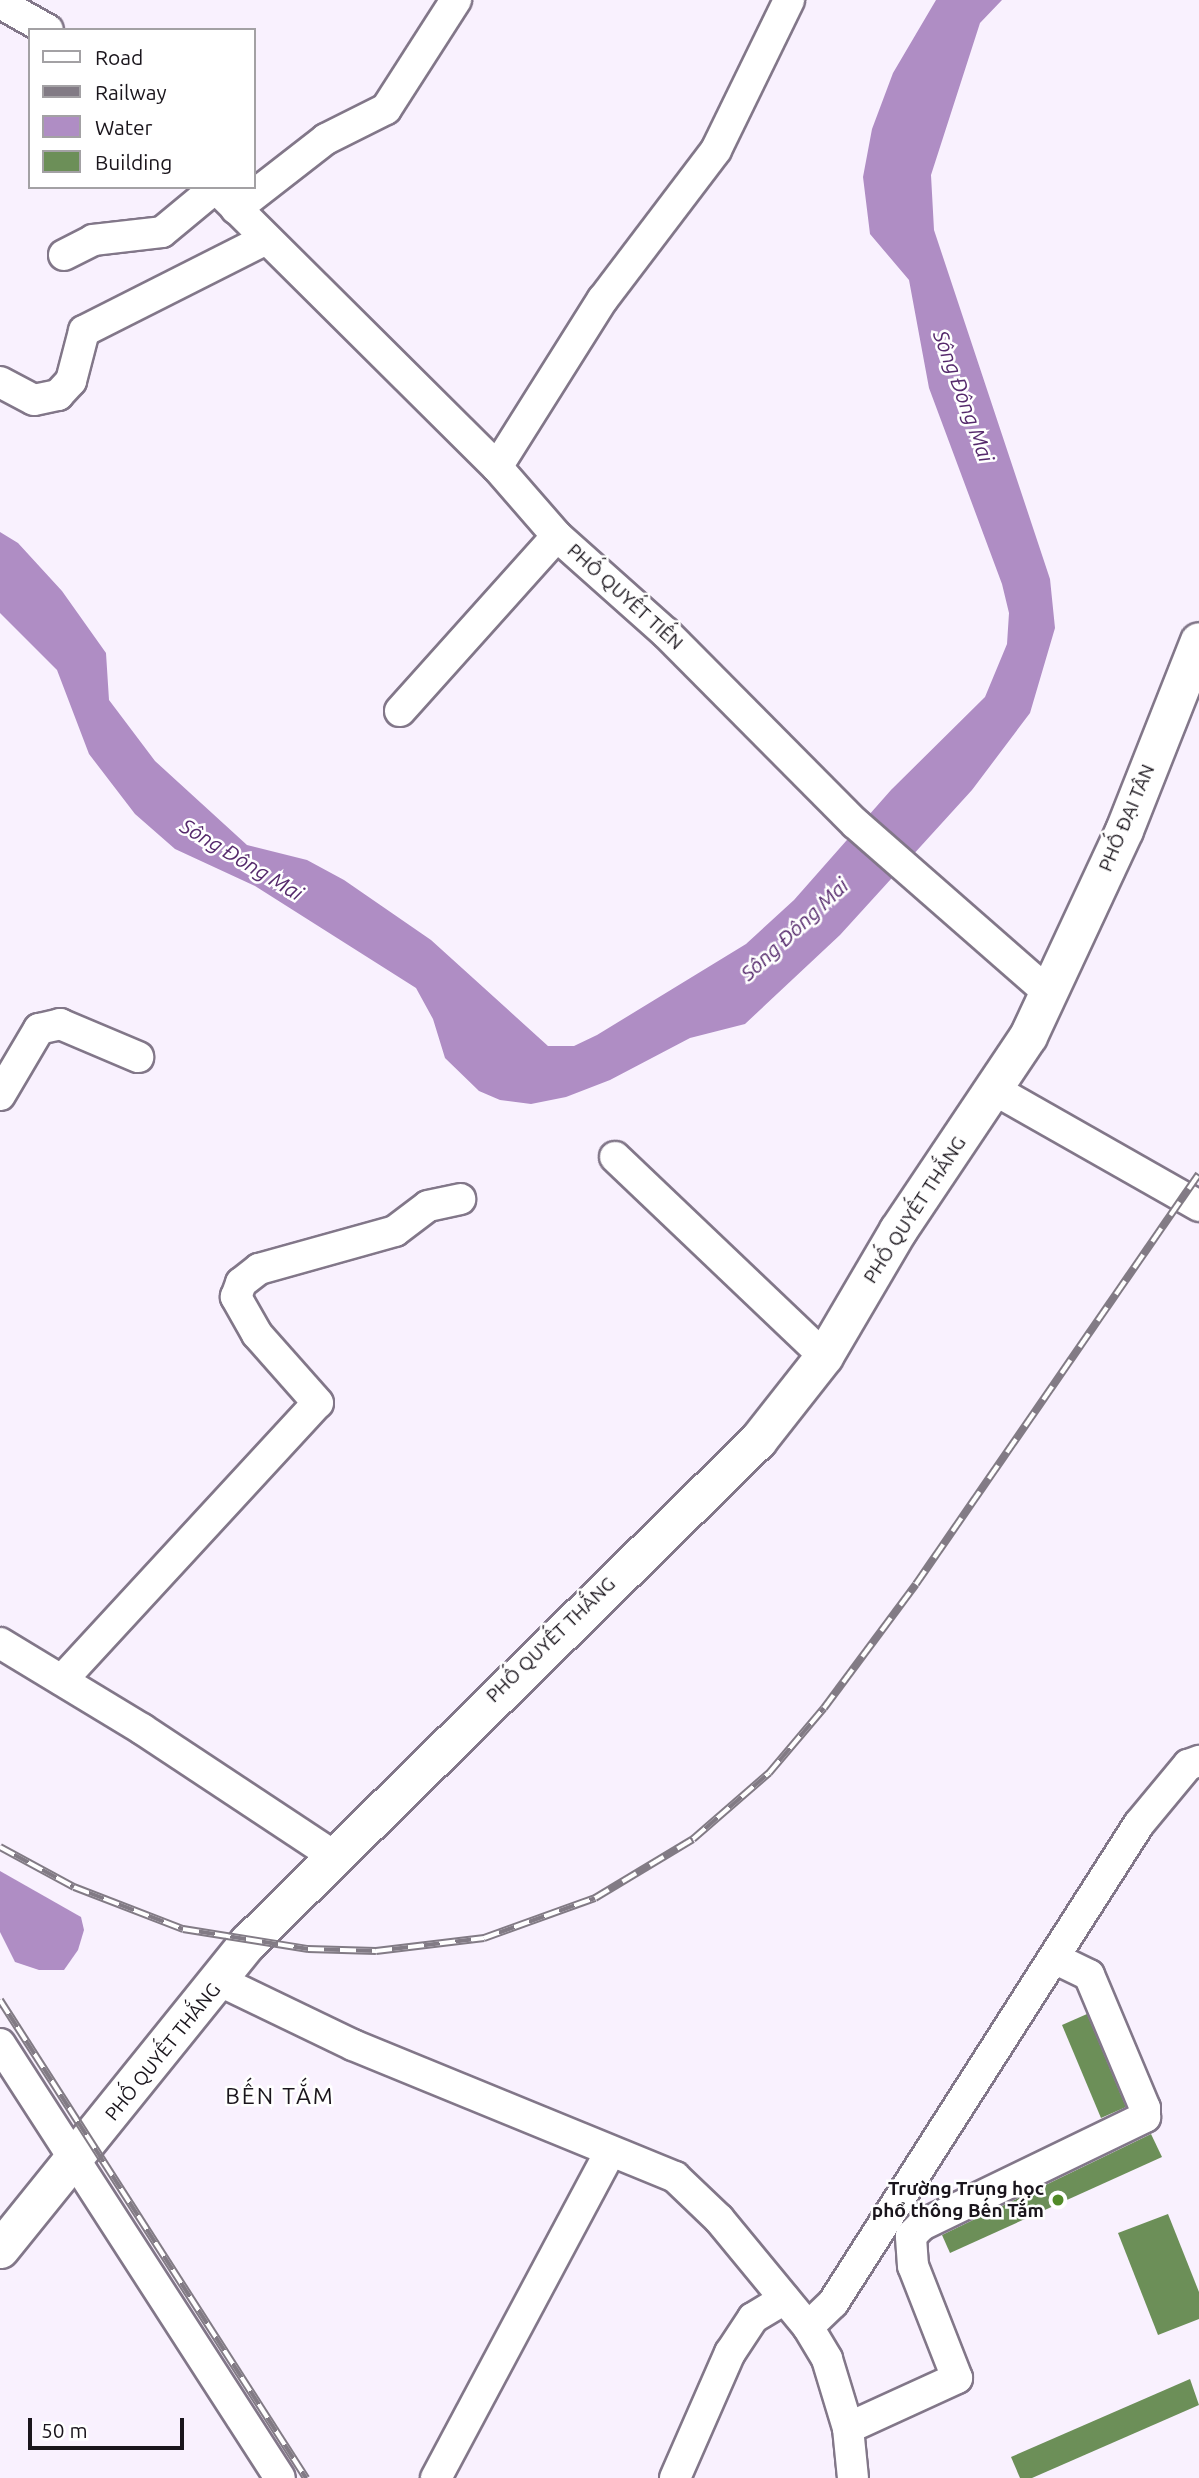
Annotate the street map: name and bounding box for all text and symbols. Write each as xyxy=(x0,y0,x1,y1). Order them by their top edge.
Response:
legend xyxy=(28,28,256,189)
text: Road xyxy=(95,45,143,69)
text: Railway xyxy=(95,80,167,104)
text: Water xyxy=(95,115,153,139)
text: Building xyxy=(95,150,172,174)
water label: Sông Đông Mai xyxy=(928,327,1000,465)
street label: PHỐ QUYẾT TIẾN xyxy=(563,539,687,655)
street label: PHỐ ĐẠI TÂN xyxy=(1094,761,1160,875)
water label: Sông Đông Mai xyxy=(176,813,308,905)
water label: Sông Đông Mai xyxy=(735,873,853,985)
street label: PHỐ QUYẾT THẮNG xyxy=(859,1132,971,1288)
street label: PHỐ QUYẾT THẮNG xyxy=(482,1573,620,1707)
street label: PHỐ QUYẾT THẮNG xyxy=(101,1979,225,2125)
district label: BẾN TẮM xyxy=(226,2082,334,2110)
place label: Trường Trung học phổ thông Bến Tắm xyxy=(872,2178,1044,2222)
marker: Trường Trung học phổ thông Bến Tắm xyxy=(1050,2192,1066,2208)
scale bar xyxy=(32,2404,187,2448)
text: 50 m xyxy=(41,2418,88,2442)

